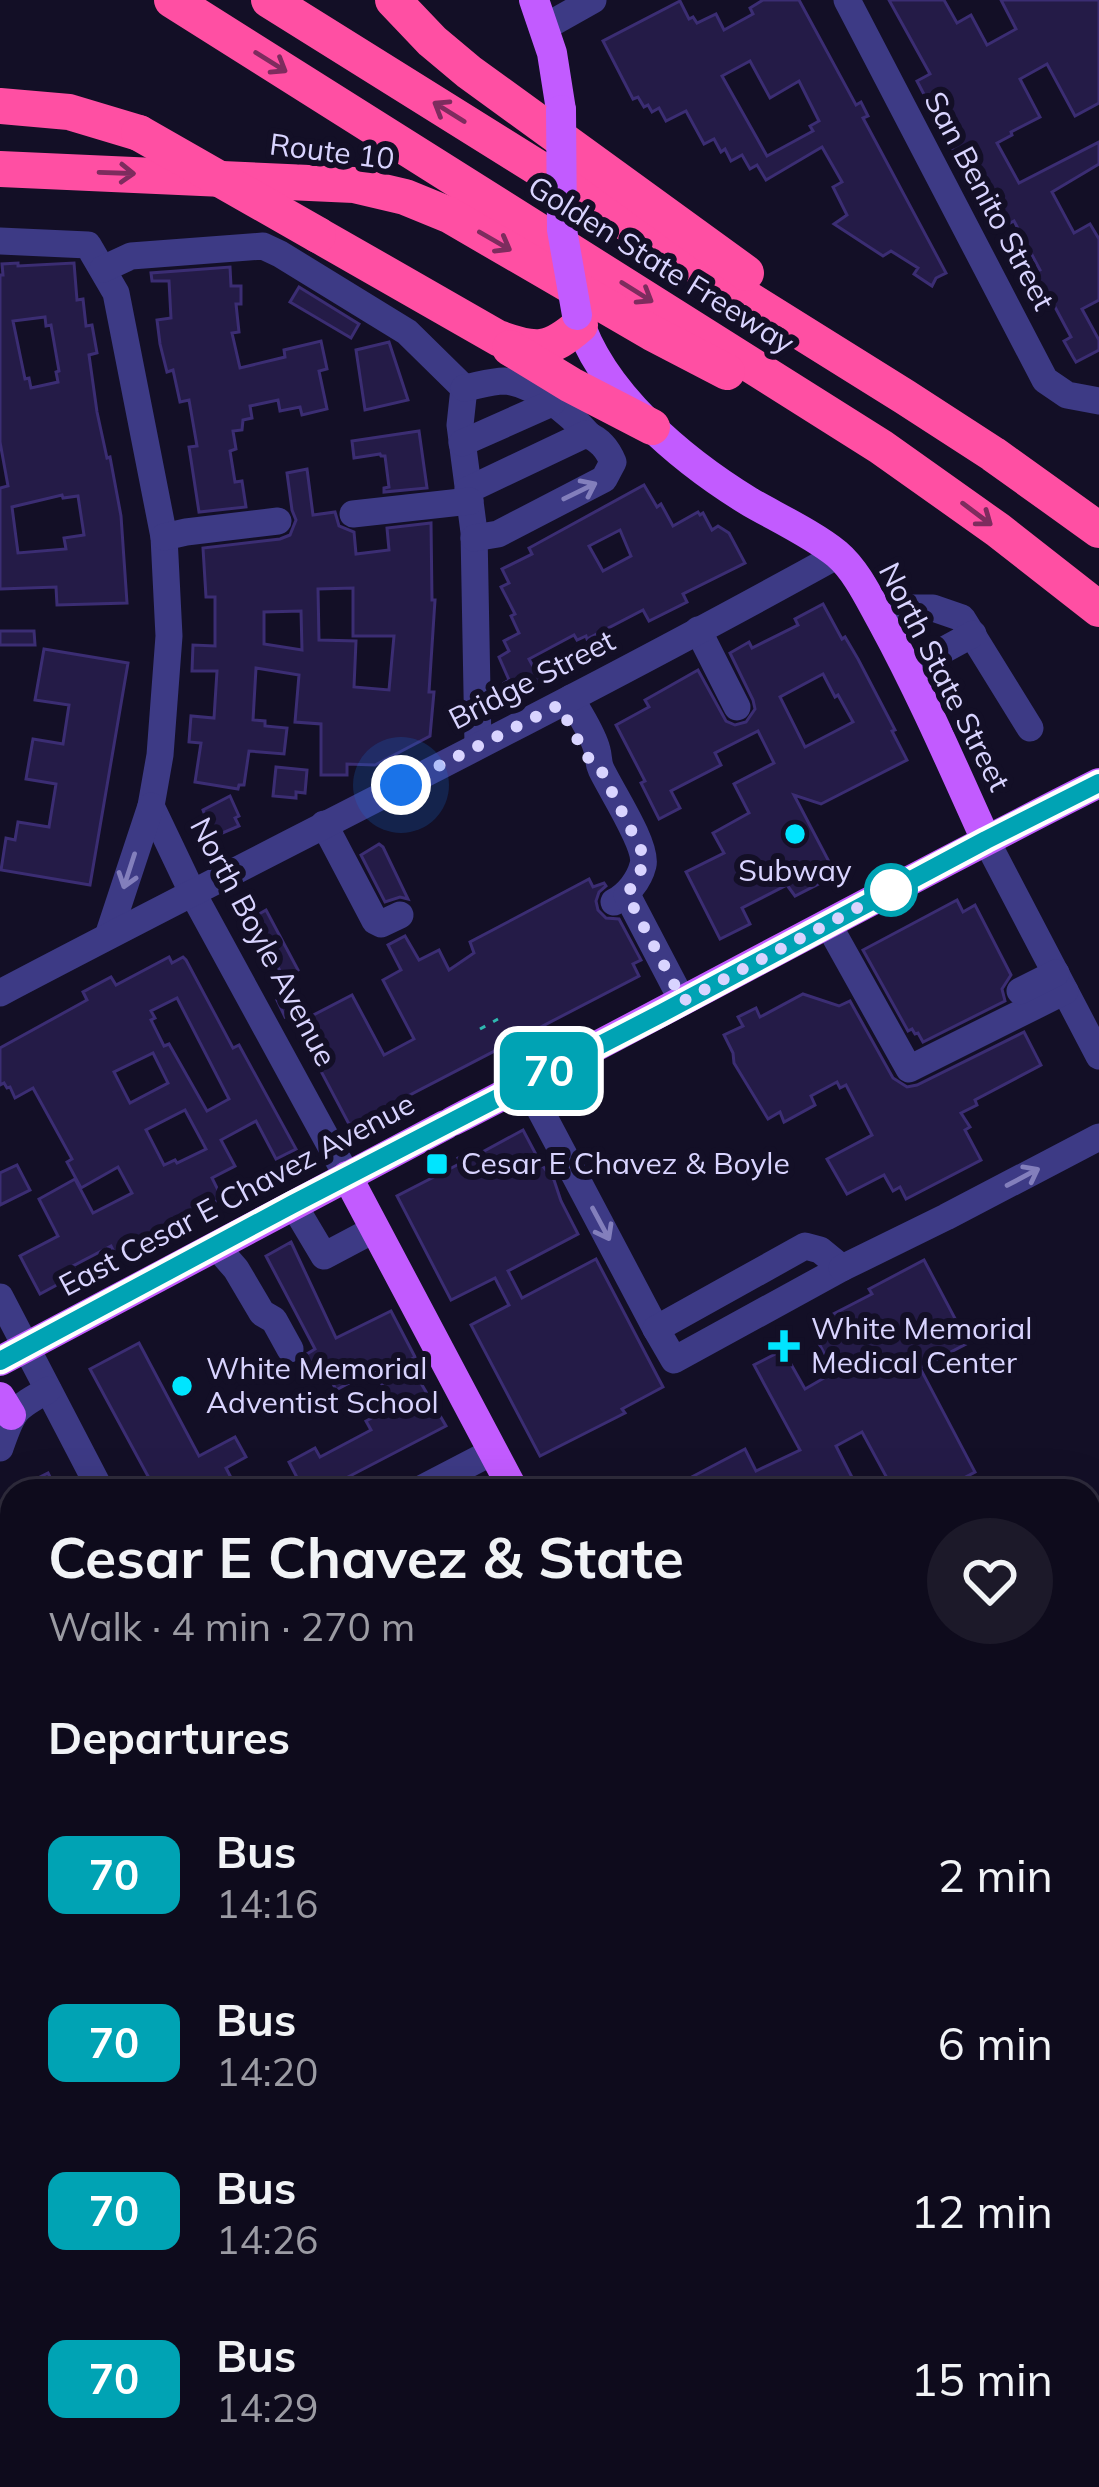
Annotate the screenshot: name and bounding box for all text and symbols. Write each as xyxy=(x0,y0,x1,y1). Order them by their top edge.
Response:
one-way arrow xyxy=(253,50,287,74)
street label: San Benito Street xyxy=(916,85,1063,316)
one-way arrow xyxy=(433,100,467,125)
street label: Route 10 xyxy=(268,125,397,178)
one-way arrow xyxy=(97,162,136,185)
street label: Golden State Freeway xyxy=(521,167,802,362)
one-way arrow xyxy=(476,230,511,254)
one-way arrow xyxy=(619,279,653,304)
one-way arrow xyxy=(561,479,597,501)
one-way arrow xyxy=(960,501,993,527)
street label: North State Street xyxy=(871,556,1019,797)
street label: Bridge Street xyxy=(442,621,621,737)
your location xyxy=(371,755,431,815)
street label: North Boyle Avenue xyxy=(182,811,345,1072)
marker: Subway xyxy=(782,821,808,847)
one-way arrow xyxy=(117,851,139,889)
place label: Subway xyxy=(738,851,852,889)
unlabelled marker xyxy=(866,865,916,915)
line badge: 70 xyxy=(495,1032,603,1110)
text: 70 xyxy=(524,1044,574,1097)
street label: East Cesar E Chavez Avenue xyxy=(52,1084,421,1304)
place label: Cesar E Chavez & Boyle xyxy=(461,1144,790,1182)
marker: Cesar E Chavez & Boyle xyxy=(424,1151,450,1177)
one-way arrow xyxy=(1004,1165,1039,1188)
one-way arrow xyxy=(590,1205,613,1240)
place label: White Memorial Medical Center xyxy=(811,1309,1032,1381)
marker: White Memorial Medical Center xyxy=(768,1330,800,1362)
place label: White Memorial Adventist School xyxy=(206,1349,439,1421)
marker: White Memorial Adventist School xyxy=(169,1373,195,1399)
button: heart xyxy=(927,1518,1053,1644)
text: Cesar E Chavez & State xyxy=(48,1521,684,1592)
text: Walk · 4 min · 270 m xyxy=(48,1602,415,1651)
text: Departures xyxy=(48,1709,290,1765)
text: Bus xyxy=(216,1823,296,1879)
text: 2 min xyxy=(938,1847,1053,1903)
text: 70 xyxy=(89,1848,139,1901)
text: 14:16 xyxy=(216,1879,319,1928)
text: Bus xyxy=(216,1991,296,2047)
text: 6 min xyxy=(938,2015,1053,2071)
text: 70 xyxy=(89,2016,139,2069)
text: 14:20 xyxy=(216,2047,319,2096)
text: Bus xyxy=(216,2159,296,2215)
text: 12 min xyxy=(911,2183,1053,2239)
text: 70 xyxy=(89,2184,139,2237)
text: 14:26 xyxy=(216,2215,319,2264)
text: Bus xyxy=(216,2327,296,2383)
text: 15 min xyxy=(911,2351,1053,2407)
text: 70 xyxy=(89,2352,139,2405)
text: 14:29 xyxy=(216,2383,319,2432)

